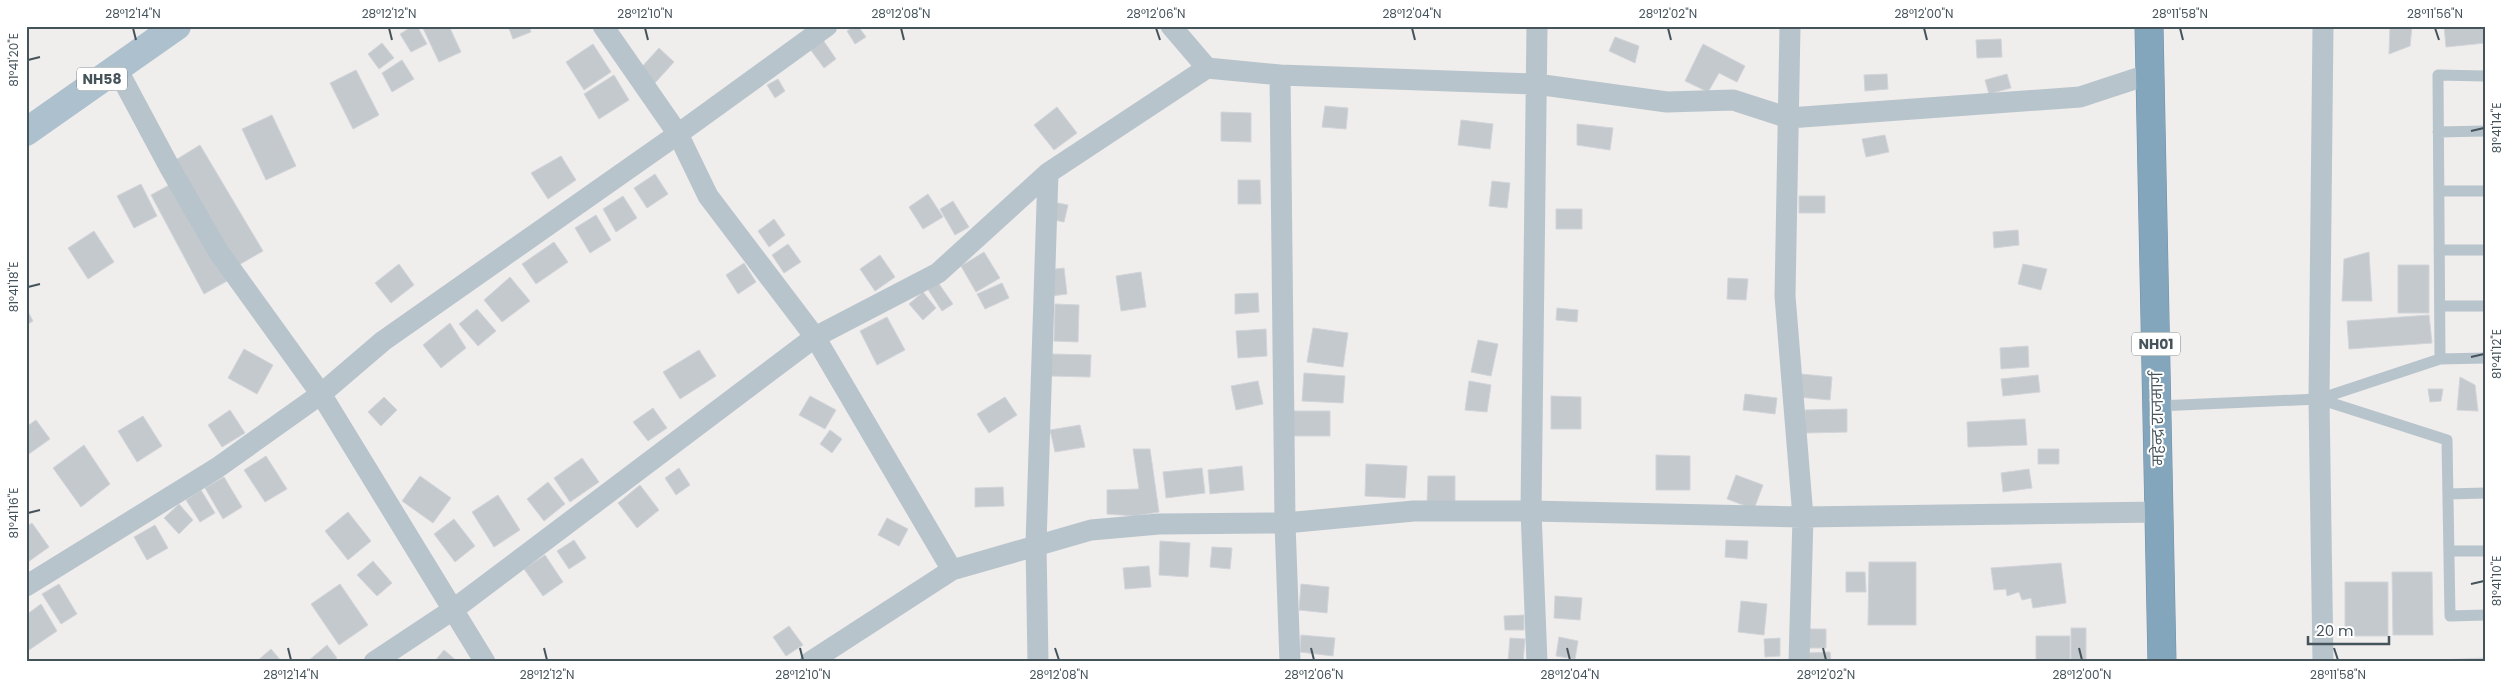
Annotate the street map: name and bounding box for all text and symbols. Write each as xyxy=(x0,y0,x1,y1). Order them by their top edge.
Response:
text: 28°12'14"N xyxy=(105,5,161,22)
text: 28°12'12"N xyxy=(362,5,416,22)
text: 28°12'10"N xyxy=(617,5,673,22)
text: 28°12'08"N xyxy=(871,5,931,22)
text: 28°12'06"N xyxy=(1126,5,1186,22)
text: 28°12'04"N xyxy=(1382,5,1442,22)
text: 28°12'02"N xyxy=(1639,5,1697,22)
text: 28°12'00"N xyxy=(1894,5,1954,22)
text: 28°11'58"N xyxy=(2152,5,2208,22)
text: 28°11'56"N xyxy=(2407,5,2463,22)
text: 81°41'20"E xyxy=(5,33,22,87)
road number: NH58 xyxy=(77,68,127,90)
text: 81°41'14"E xyxy=(2488,103,2505,153)
text: 81°41'18"E xyxy=(5,262,22,312)
text: 81°41'12"E xyxy=(2488,329,2505,379)
road number: NH01 xyxy=(2132,332,2180,356)
street label: महेन्द्र राजमार्ग xyxy=(2146,369,2169,467)
text: 81°41'16"E xyxy=(5,488,22,538)
text: 81°41'10"E xyxy=(2488,556,2505,606)
scale bar xyxy=(2308,613,2390,645)
text: 20 m xyxy=(2316,620,2354,641)
text: 28°12'14"N xyxy=(263,666,319,683)
text: 28°12'12"N xyxy=(520,666,574,683)
text: 28°12'10"N xyxy=(775,666,831,683)
text: 28°12'08"N xyxy=(1029,666,1089,683)
text: 28°12'06"N xyxy=(1284,666,1344,683)
text: 28°12'04"N xyxy=(1540,666,1600,683)
text: 28°12'02"N xyxy=(1797,666,1855,683)
text: 28°12'00"N xyxy=(2052,666,2112,683)
text: 28°11'58"N xyxy=(2310,666,2366,683)

